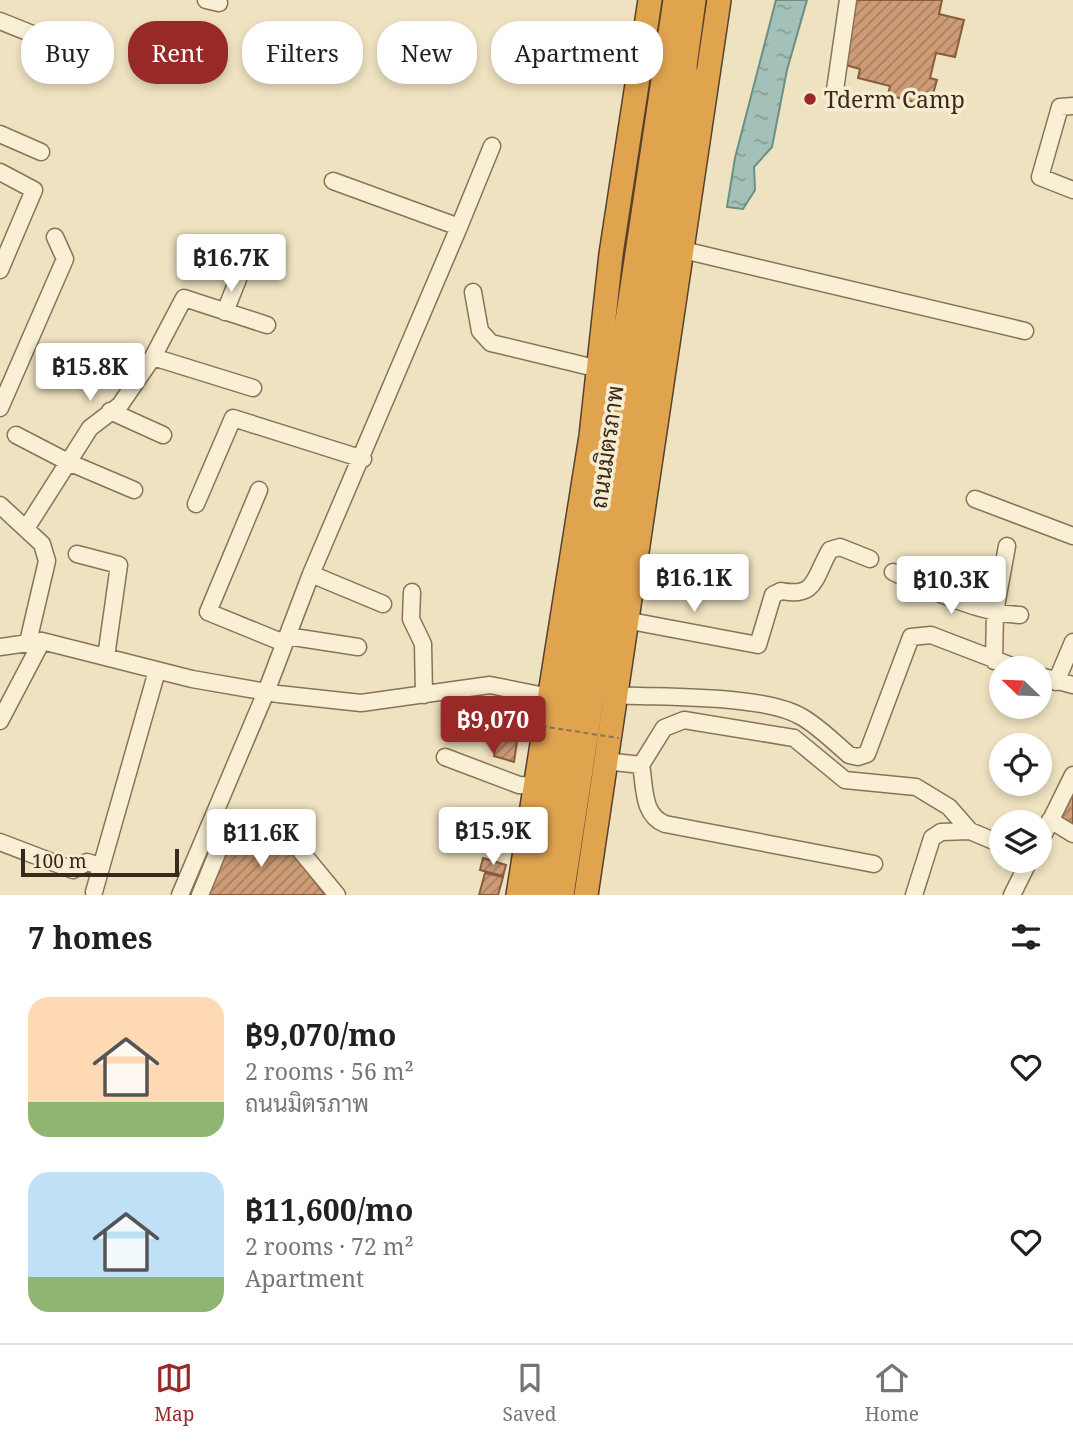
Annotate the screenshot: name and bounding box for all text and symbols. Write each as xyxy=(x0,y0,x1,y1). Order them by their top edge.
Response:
chip: Buy xyxy=(21,21,114,84)
chip: Rent xyxy=(128,21,228,84)
chip: Filters xyxy=(242,21,363,84)
chip: New xyxy=(377,21,477,84)
chip: Apartment xyxy=(491,21,663,84)
place label: Tderm Camp xyxy=(824,83,965,115)
marker: Tderm Camp xyxy=(802,91,818,107)
pin: ฿16.7K xyxy=(174,234,288,294)
text: ฿16.7K xyxy=(193,241,269,273)
pin: ฿15.8K xyxy=(33,344,147,403)
text: ฿15.8K xyxy=(52,350,128,382)
street label: ถนนมิตรภาพ xyxy=(582,383,630,511)
pin: ฿16.1K xyxy=(637,554,751,614)
pin: ฿10.3K xyxy=(894,556,1008,616)
text: ฿16.1K xyxy=(656,561,732,593)
text: ฿10.3K xyxy=(913,563,989,595)
north arrow xyxy=(989,656,1052,719)
map controls xyxy=(989,656,1052,873)
pin: ฿9,070 xyxy=(436,696,550,756)
text: ฿9,070 xyxy=(457,703,529,735)
button: locate xyxy=(989,733,1052,796)
pin: ฿15.9K xyxy=(436,808,550,867)
pin: ฿11.6K xyxy=(204,810,318,869)
button: layers xyxy=(989,810,1052,873)
text: ฿15.9K xyxy=(455,814,531,846)
text: ฿11.6K xyxy=(223,816,299,848)
scale bar xyxy=(21,846,178,878)
text: 100 m xyxy=(32,848,87,874)
text: 7 homes xyxy=(28,917,152,958)
icon: filters xyxy=(1007,918,1045,956)
text: ฿9,070/mo xyxy=(245,1014,396,1055)
icon: home xyxy=(84,1025,168,1109)
icon: heart xyxy=(1007,1048,1045,1086)
text: 2 rooms · 56 m² xyxy=(245,1055,414,1087)
text: ถนนมิตรภาพ xyxy=(245,1087,369,1119)
text: ฿11,600/mo xyxy=(245,1189,413,1230)
icon: home xyxy=(84,1200,168,1284)
icon: heart xyxy=(1007,1223,1045,1261)
text: 2 rooms · 72 m² xyxy=(245,1230,414,1262)
text: Apartment xyxy=(245,1262,364,1294)
tab: Map xyxy=(154,1359,194,1427)
tab: Saved xyxy=(503,1359,556,1427)
tab: Home xyxy=(865,1359,919,1427)

